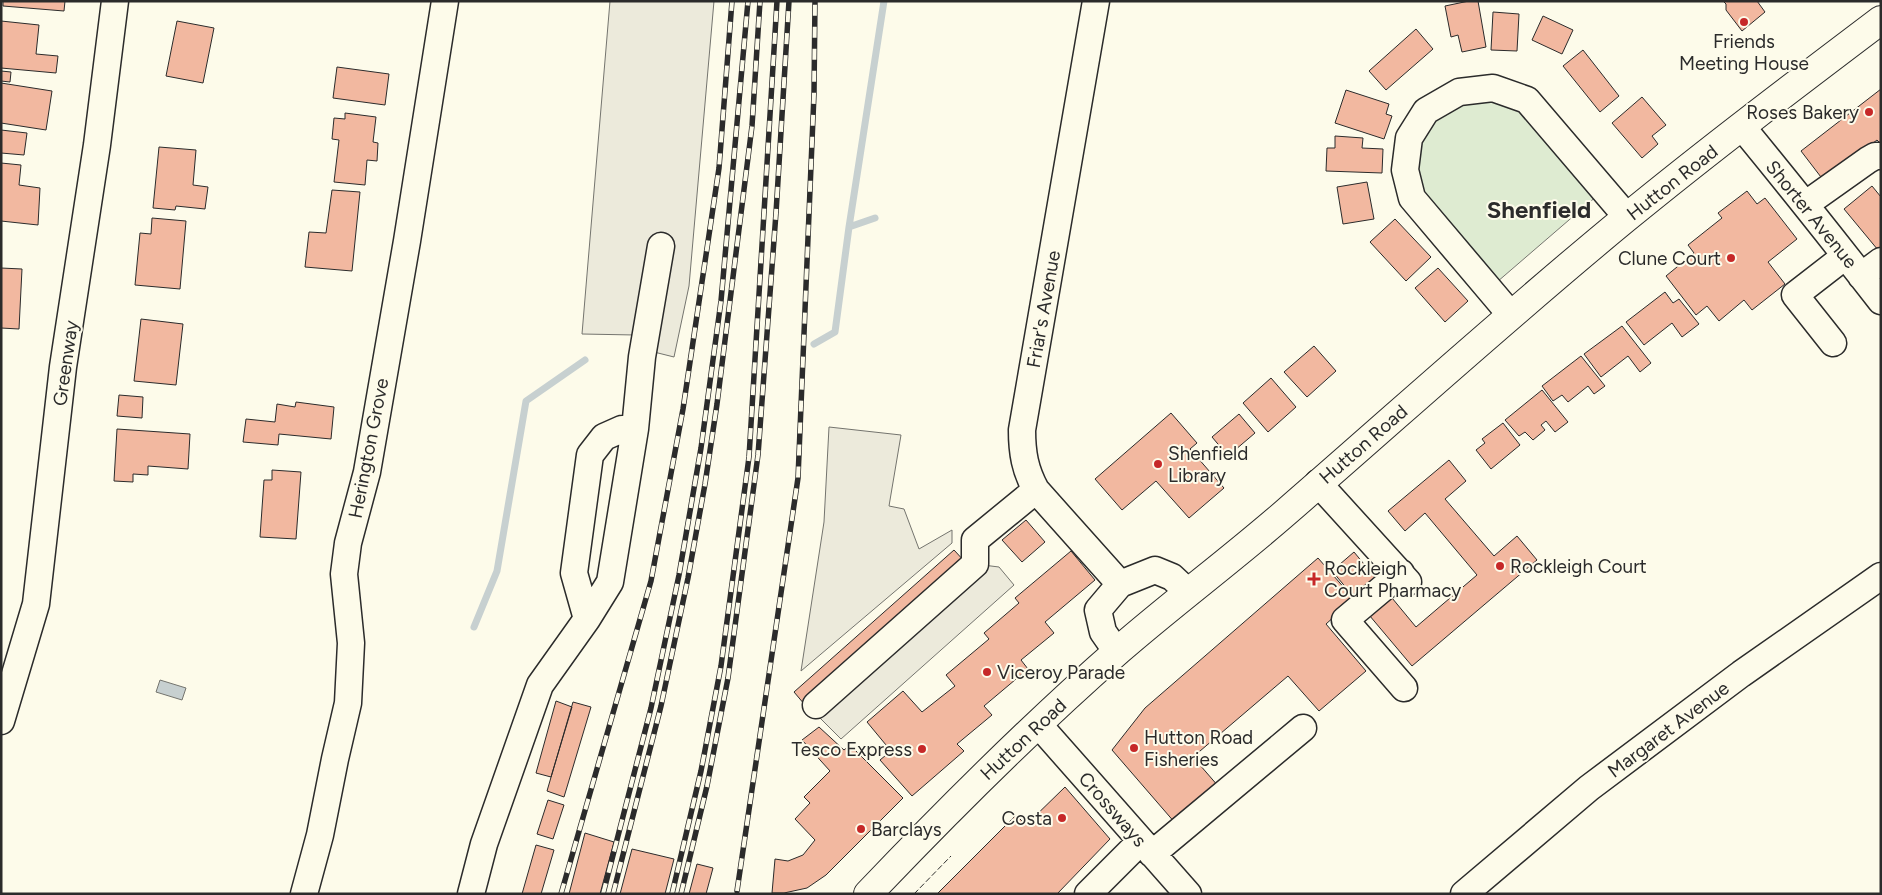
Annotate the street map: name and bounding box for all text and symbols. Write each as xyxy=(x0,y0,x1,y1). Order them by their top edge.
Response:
marker: Friends Meeting House xyxy=(1738,16,1750,28)
place label: Friends Meeting House xyxy=(1679,30,1809,75)
place label: Roses Bakery xyxy=(1746,101,1859,124)
marker: Roses Bakery xyxy=(1863,106,1875,118)
street label: Hutton Road xyxy=(1622,140,1722,225)
street label: Shorter Avenue xyxy=(1761,156,1862,273)
district label: Shenfield xyxy=(1487,195,1591,224)
place label: Clune Court xyxy=(1618,247,1721,270)
street label: Friar's Avenue xyxy=(1022,249,1065,370)
marker: Clune Court xyxy=(1725,252,1737,264)
street label: Greenway xyxy=(48,319,83,407)
street label: Herington Grove xyxy=(344,376,393,520)
street label: Hutton Road xyxy=(1315,400,1412,489)
place label: Shenfield Library xyxy=(1168,442,1248,487)
marker: Shenfield Library xyxy=(1152,458,1164,470)
place label: Rockleigh Court xyxy=(1510,555,1647,578)
place label: Rockleigh Court Pharmacy xyxy=(1324,557,1461,602)
marker: Rockleigh Court xyxy=(1494,560,1506,572)
marker: Rockleigh Court Pharmacy xyxy=(1308,573,1320,585)
place label: Viceroy Parade xyxy=(997,661,1125,684)
marker: Viceroy Parade xyxy=(981,666,993,678)
street label: Margaret Avenue xyxy=(1603,676,1734,783)
street label: Hutton Road xyxy=(976,694,1071,785)
place label: Hutton Road Fisheries xyxy=(1144,726,1253,771)
place label: Tesco Express xyxy=(791,738,912,761)
marker: Hutton Road Fisheries xyxy=(1128,742,1140,754)
marker: Tesco Express xyxy=(916,743,928,755)
street label: Crossways xyxy=(1074,767,1152,852)
place label: Costa xyxy=(1002,807,1052,830)
marker: Costa xyxy=(1056,812,1068,824)
place label: Barclays xyxy=(871,818,942,841)
marker: Barclays xyxy=(855,823,867,835)

